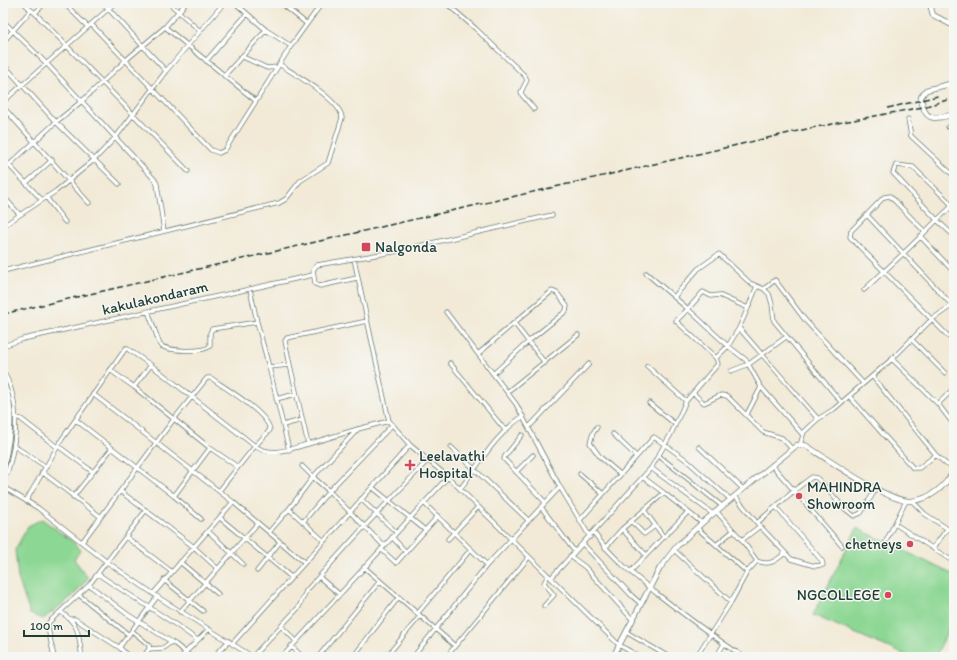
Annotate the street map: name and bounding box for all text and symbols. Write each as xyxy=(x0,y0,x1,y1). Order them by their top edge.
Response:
place label: Nalgonda xyxy=(375,238,437,256)
marker: Nalgonda xyxy=(360,241,372,253)
street label: kakulakondaram xyxy=(100,277,210,319)
place label: Leelavathi Hospital xyxy=(419,447,485,482)
marker: Leelavathi Hospital xyxy=(404,459,416,471)
place label: MAHINDRA Showroom xyxy=(807,478,882,513)
marker: MAHINDRA Showroom xyxy=(794,491,804,501)
place label: chetneys xyxy=(845,535,902,553)
marker: chetneys xyxy=(905,539,915,549)
place label: NGCOLLEGE xyxy=(797,586,880,604)
marker: NGCOLLEGE xyxy=(883,590,893,600)
scale bar xyxy=(24,612,89,638)
text: 100 m xyxy=(30,619,63,633)

